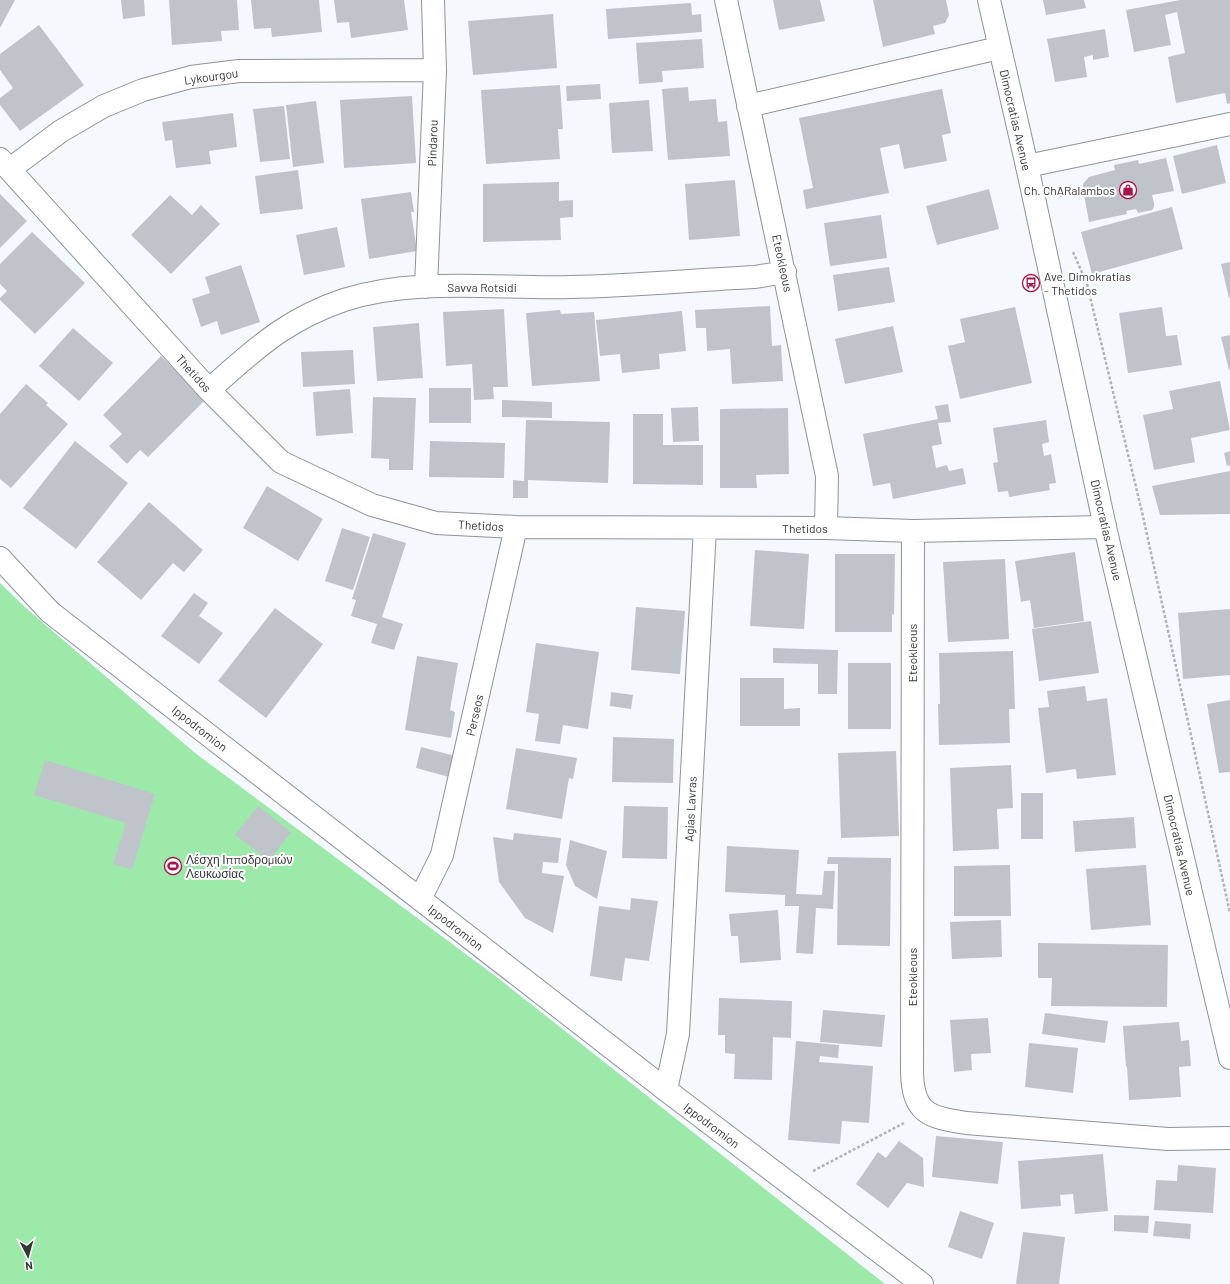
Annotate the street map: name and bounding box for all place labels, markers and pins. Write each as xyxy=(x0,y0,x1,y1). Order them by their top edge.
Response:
shop icon: Ch. ChARalambos xyxy=(1118,180,1138,200)
place label: Ch. ChARalambos xyxy=(1024,183,1115,197)
place label: Ave. Dimokratias - Thetidos xyxy=(1044,269,1131,297)
bus stop icon: Ave. Dimokratias - Thetidos xyxy=(1021,273,1041,293)
place label: Λέσχη Ιπποδρομιών Λευκωσίας xyxy=(186,852,292,881)
sports icon: Λέσχη Ιπποδρομιών Λευκωσίας xyxy=(163,856,183,876)

